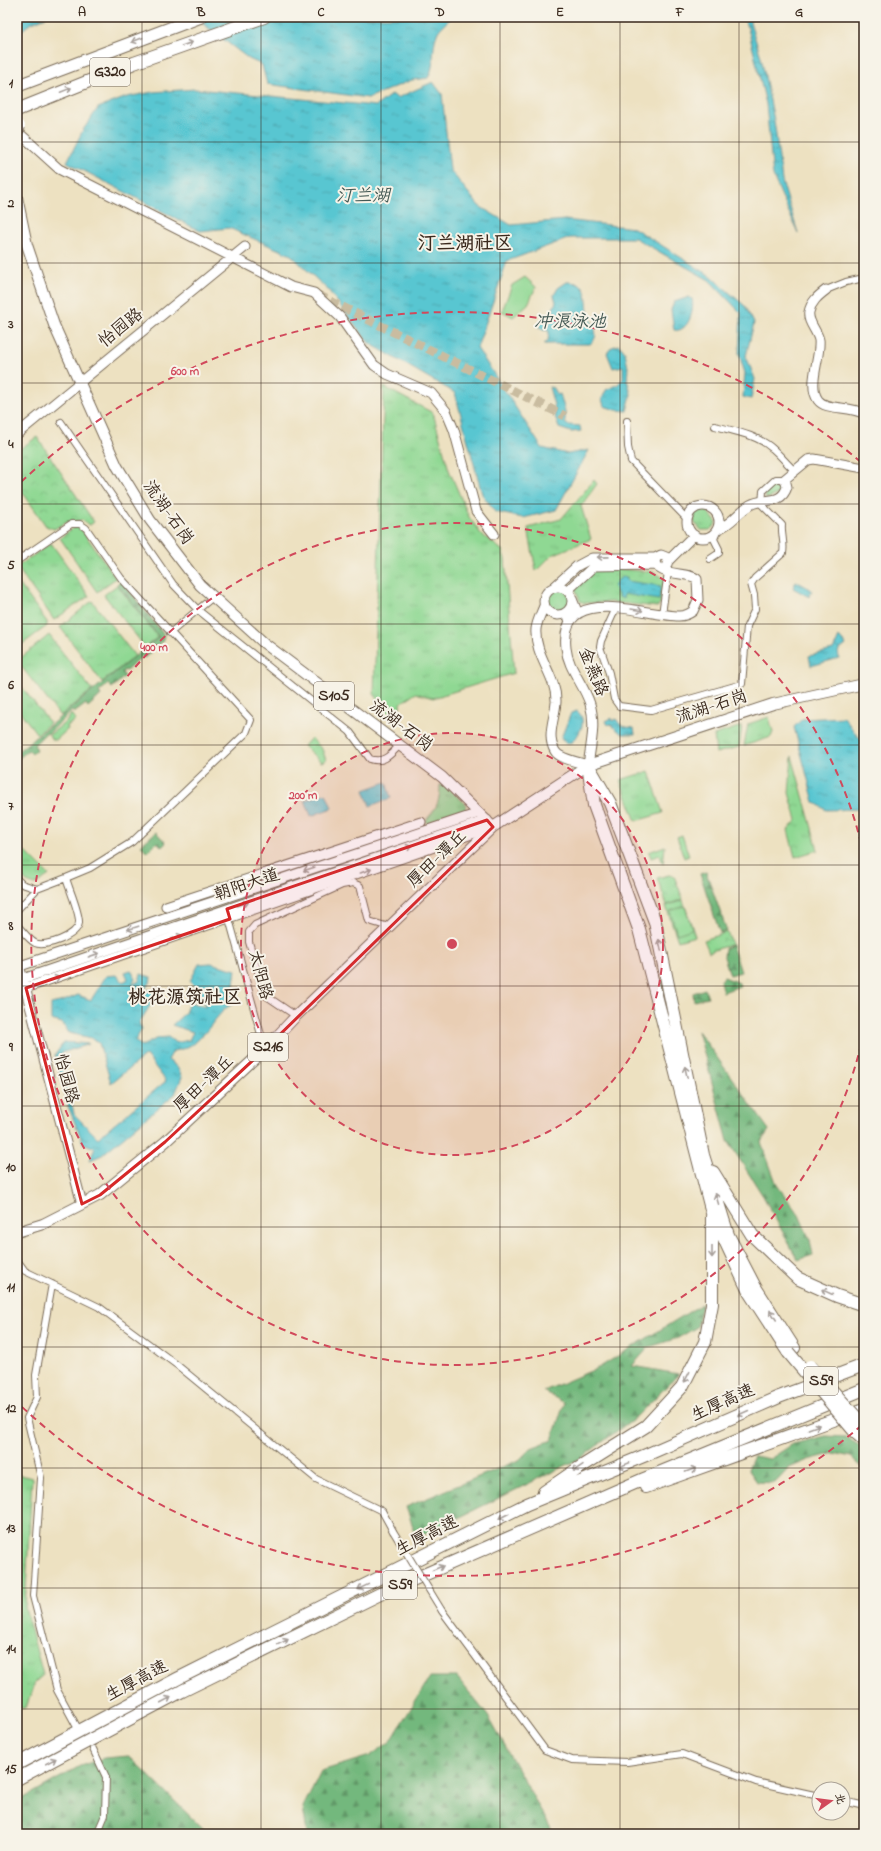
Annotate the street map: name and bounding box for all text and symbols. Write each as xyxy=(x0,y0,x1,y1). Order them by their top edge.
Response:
text: A xyxy=(78,3,86,22)
text: B xyxy=(196,3,206,22)
text: C xyxy=(317,3,325,22)
text: D xyxy=(434,3,445,22)
text: E xyxy=(556,3,564,22)
text: F xyxy=(675,3,685,22)
text: G xyxy=(795,3,803,22)
one-way arrow xyxy=(132,37,144,45)
one-way arrow xyxy=(181,40,194,47)
road number: G320 xyxy=(90,58,130,86)
text: 1 xyxy=(9,74,14,93)
one-way arrow xyxy=(59,85,71,93)
water label: 汀兰湖 xyxy=(336,184,392,210)
text: 2 xyxy=(7,194,15,213)
district label: 汀兰湖社区 xyxy=(417,231,513,258)
street label: 怡园路 xyxy=(93,302,149,354)
water label: 冲浪泳池 xyxy=(534,310,607,336)
text: 3 xyxy=(7,315,14,334)
text: 600 m xyxy=(170,363,200,381)
text: 4 xyxy=(7,435,14,454)
street label: 流湖-石岗 xyxy=(136,475,200,551)
one-way arrow xyxy=(597,553,610,561)
text: 5 xyxy=(7,556,15,575)
one-way arrow xyxy=(630,606,643,614)
text: 400 m xyxy=(139,639,168,657)
street label: 金燕路 xyxy=(572,644,614,700)
text: 6 xyxy=(7,676,14,695)
road number: S105 xyxy=(314,682,354,710)
street label: 流湖-石岗 xyxy=(673,684,751,730)
street label: 流湖-石岗 xyxy=(364,694,438,758)
text: 200 m xyxy=(288,787,318,805)
text: 7 xyxy=(8,797,14,816)
street label: 厚田-潭丘 xyxy=(402,824,472,894)
one-way arrow xyxy=(399,844,412,851)
street label: 朝阳大道 xyxy=(211,862,283,908)
one-way arrow xyxy=(303,866,316,873)
one-way arrow xyxy=(359,867,372,874)
one-way arrow xyxy=(237,899,249,907)
text: 8 xyxy=(8,917,14,936)
one-way arrow xyxy=(127,925,140,932)
one-way arrow xyxy=(170,933,183,940)
centre of rings xyxy=(445,937,459,951)
one-way arrow xyxy=(655,939,663,952)
street label: 太阳路 xyxy=(241,947,279,1003)
one-way arrow xyxy=(87,951,100,958)
one-way arrow xyxy=(47,975,60,982)
district label: 桃花源筑社区 xyxy=(128,985,242,1012)
road number: S216 xyxy=(248,1033,288,1061)
text: 9 xyxy=(8,1038,14,1057)
street label: 厚田-潭丘 xyxy=(168,1049,240,1119)
street label: 怡园路 xyxy=(47,1051,85,1107)
one-way arrow xyxy=(682,1066,690,1079)
text: 10 xyxy=(6,1158,16,1177)
one-way arrow xyxy=(713,1192,720,1205)
one-way arrow xyxy=(708,1245,716,1258)
text: 11 xyxy=(7,1278,16,1297)
one-way arrow xyxy=(822,1288,834,1295)
one-way arrow xyxy=(769,1310,777,1321)
road number: S59 xyxy=(804,1367,838,1395)
one-way arrow xyxy=(683,1371,690,1383)
street label: 生厚高速 xyxy=(687,1378,759,1428)
text: 12 xyxy=(6,1399,17,1418)
one-way arrow xyxy=(737,1410,749,1417)
one-way arrow xyxy=(807,1422,819,1430)
one-way arrow xyxy=(618,1461,630,1469)
one-way arrow xyxy=(573,1464,584,1472)
one-way arrow xyxy=(685,1466,697,1474)
street label: 生厚高速 xyxy=(391,1509,463,1563)
one-way arrow xyxy=(499,1513,511,1520)
text: 13 xyxy=(6,1519,16,1538)
one-way arrow xyxy=(432,1564,444,1572)
road number: S59 xyxy=(383,1571,417,1599)
one-way arrow xyxy=(357,1584,369,1591)
one-way arrow xyxy=(276,1638,288,1645)
text: 14 xyxy=(6,1640,16,1659)
street label: 生厚高速 xyxy=(101,1654,173,1708)
one-way arrow xyxy=(160,1695,172,1703)
one-way arrow xyxy=(45,1756,57,1764)
text: 15 xyxy=(5,1760,17,1779)
north arrow xyxy=(811,1781,851,1821)
text: 北 xyxy=(831,1792,849,1806)

